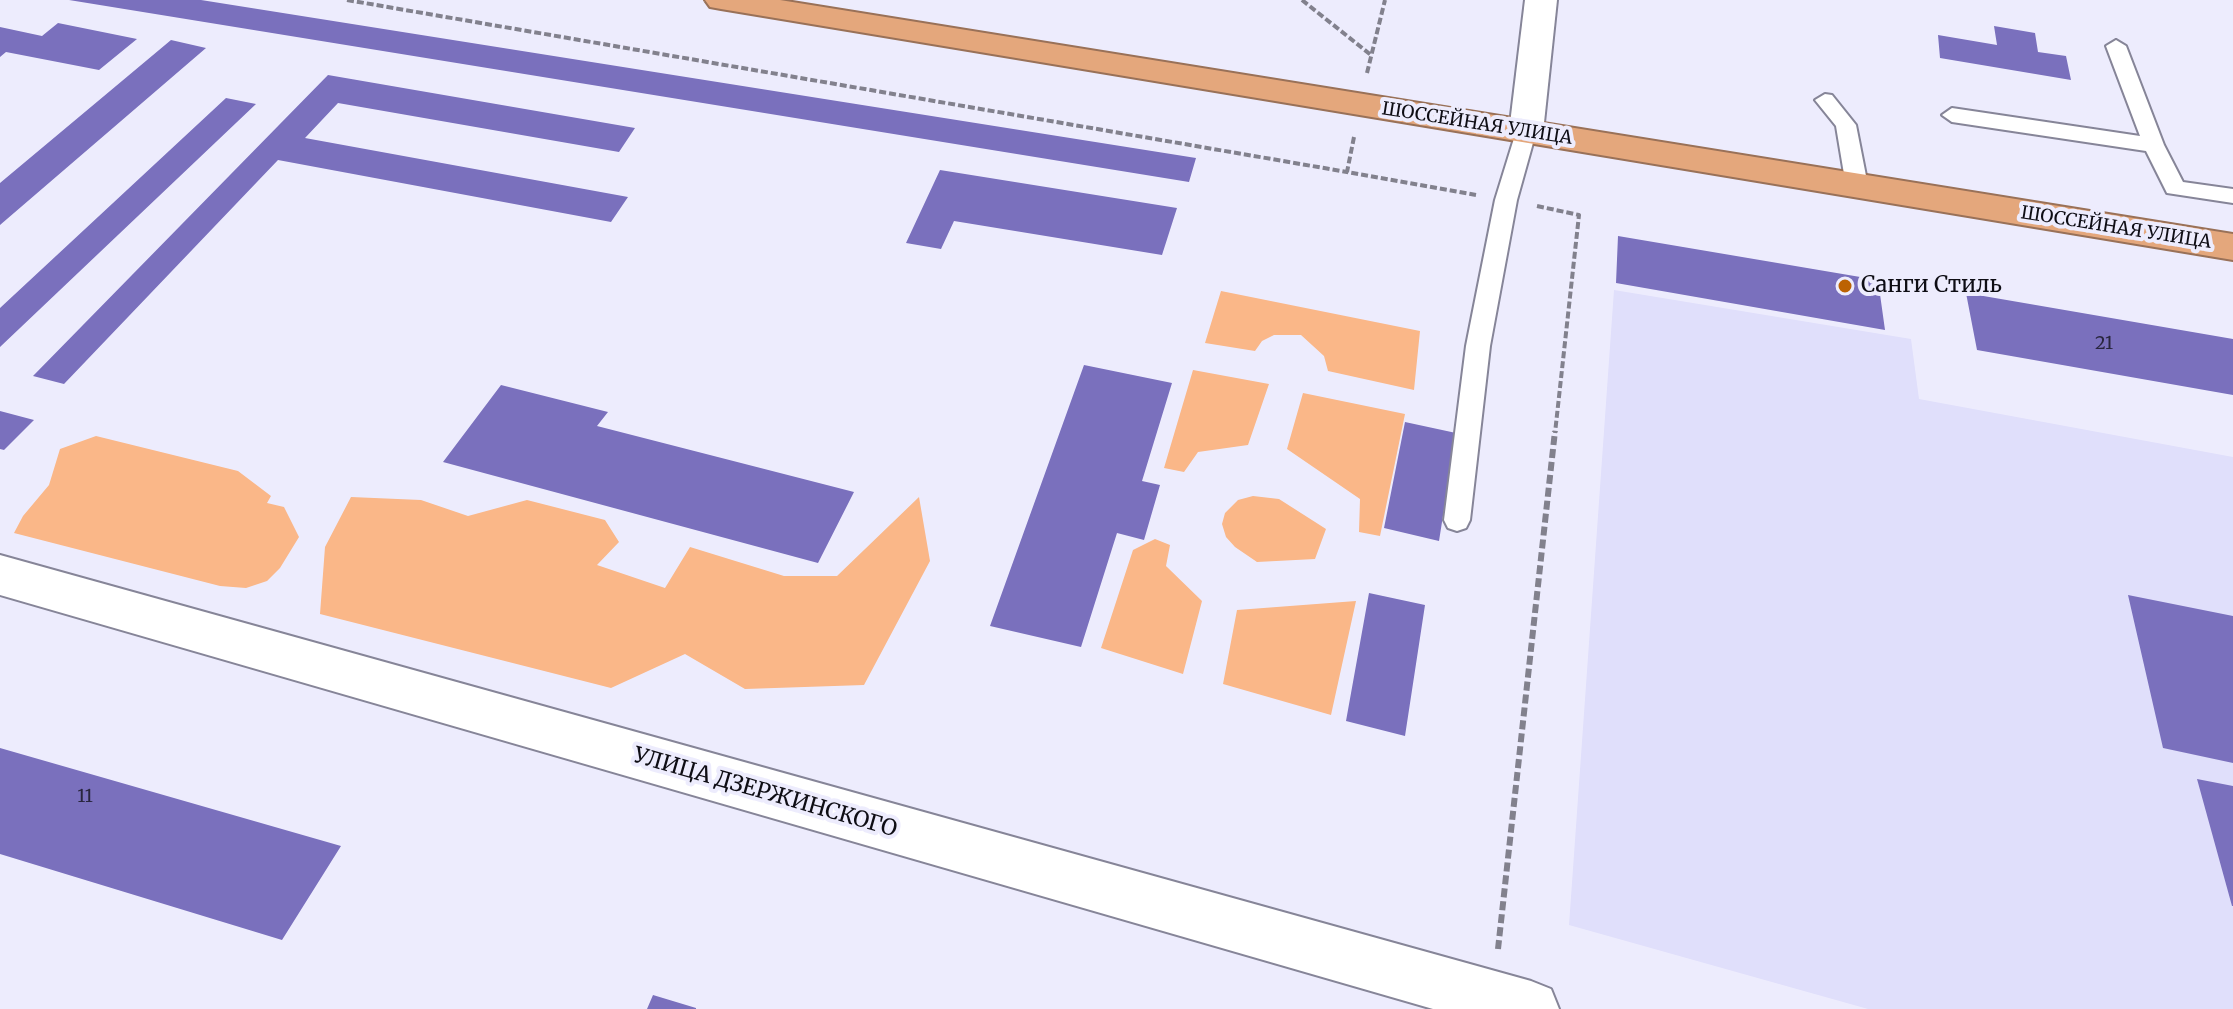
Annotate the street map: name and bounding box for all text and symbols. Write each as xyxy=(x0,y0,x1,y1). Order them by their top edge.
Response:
street label: ШОССЕЙНАЯ УЛИЦА xyxy=(1380,98,1574,150)
street label: ШОССЕЙНАЯ УЛИЦА xyxy=(2019,202,2213,254)
place label: Санги Стиль xyxy=(1861,273,2002,299)
marker: Санги Стиль xyxy=(1836,277,1854,295)
house number: 21 xyxy=(2095,333,2113,355)
street label: УЛИЦА ДЗЕРЖИНСКОГО xyxy=(630,743,900,843)
house number: 11 xyxy=(77,786,93,808)

